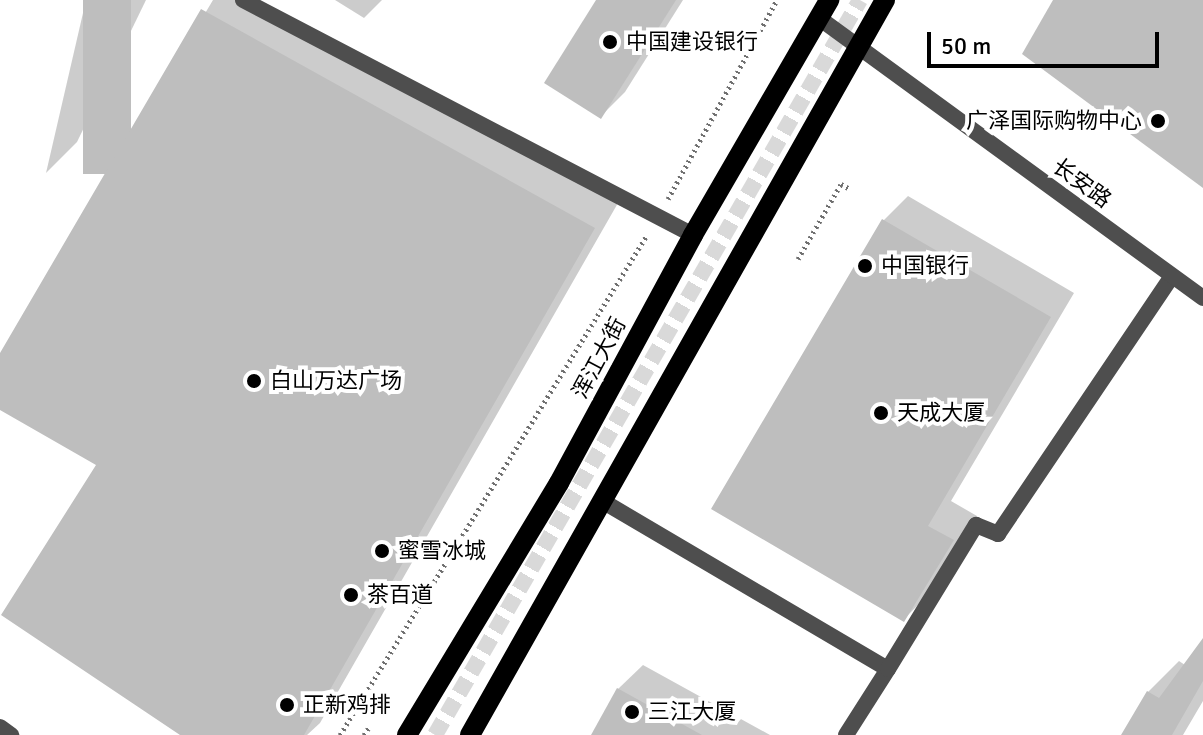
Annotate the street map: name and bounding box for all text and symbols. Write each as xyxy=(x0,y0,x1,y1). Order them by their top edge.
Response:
scale bar xyxy=(931,16,1163,66)
place label: 中国建设银行 xyxy=(626,29,758,55)
text: 50 m xyxy=(941,31,991,61)
marker: 中国建设银行 xyxy=(601,33,619,51)
place label: 广泽国际购物中心 xyxy=(966,108,1142,134)
marker: 广泽国际购物中心 xyxy=(1149,112,1167,130)
street label: 长安路 xyxy=(1048,153,1116,213)
place label: 中国银行 xyxy=(881,253,969,279)
marker: 中国银行 xyxy=(856,257,874,275)
street label: 浑江大街 xyxy=(567,313,631,403)
place label: 白山万达广场 xyxy=(270,368,402,394)
marker: 白山万达广场 xyxy=(245,372,263,390)
place label: 天成大厦 xyxy=(897,400,985,426)
marker: 天成大厦 xyxy=(872,404,890,422)
place label: 蜜雪冰城 xyxy=(398,538,486,564)
marker: 蜜雪冰城 xyxy=(373,542,391,560)
place label: 茶百道 xyxy=(367,582,433,608)
marker: 茶百道 xyxy=(342,586,360,604)
place label: 正新鸡排 xyxy=(303,692,391,718)
marker: 正新鸡排 xyxy=(278,696,296,714)
place label: 三江大厦 xyxy=(648,699,736,725)
marker: 三江大厦 xyxy=(623,703,641,721)

